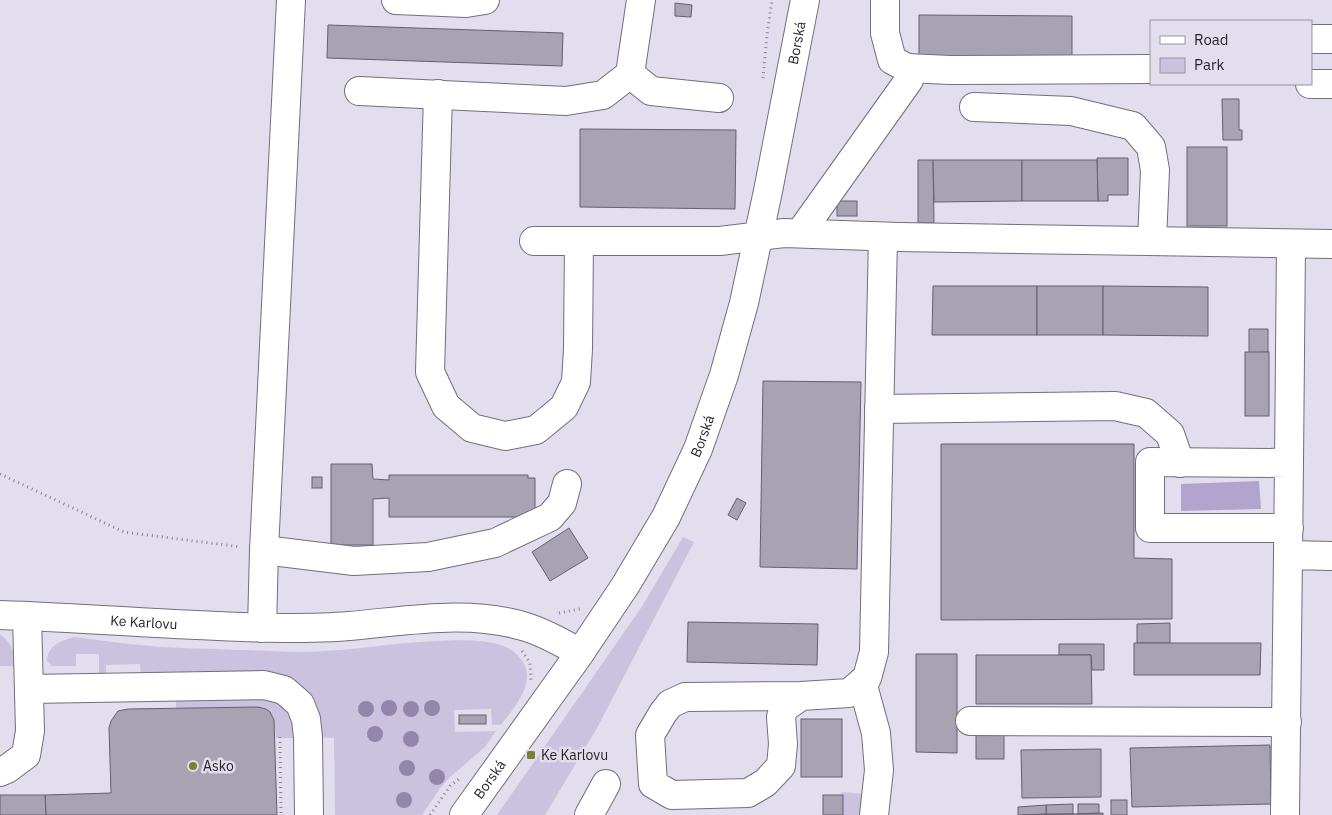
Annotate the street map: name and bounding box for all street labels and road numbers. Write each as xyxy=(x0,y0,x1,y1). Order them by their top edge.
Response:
street label: Borská xyxy=(784,19,810,66)
street label: Borská xyxy=(686,412,718,460)
street label: Ke Karlovu xyxy=(110,611,178,633)
street label: Borská xyxy=(470,756,510,802)

